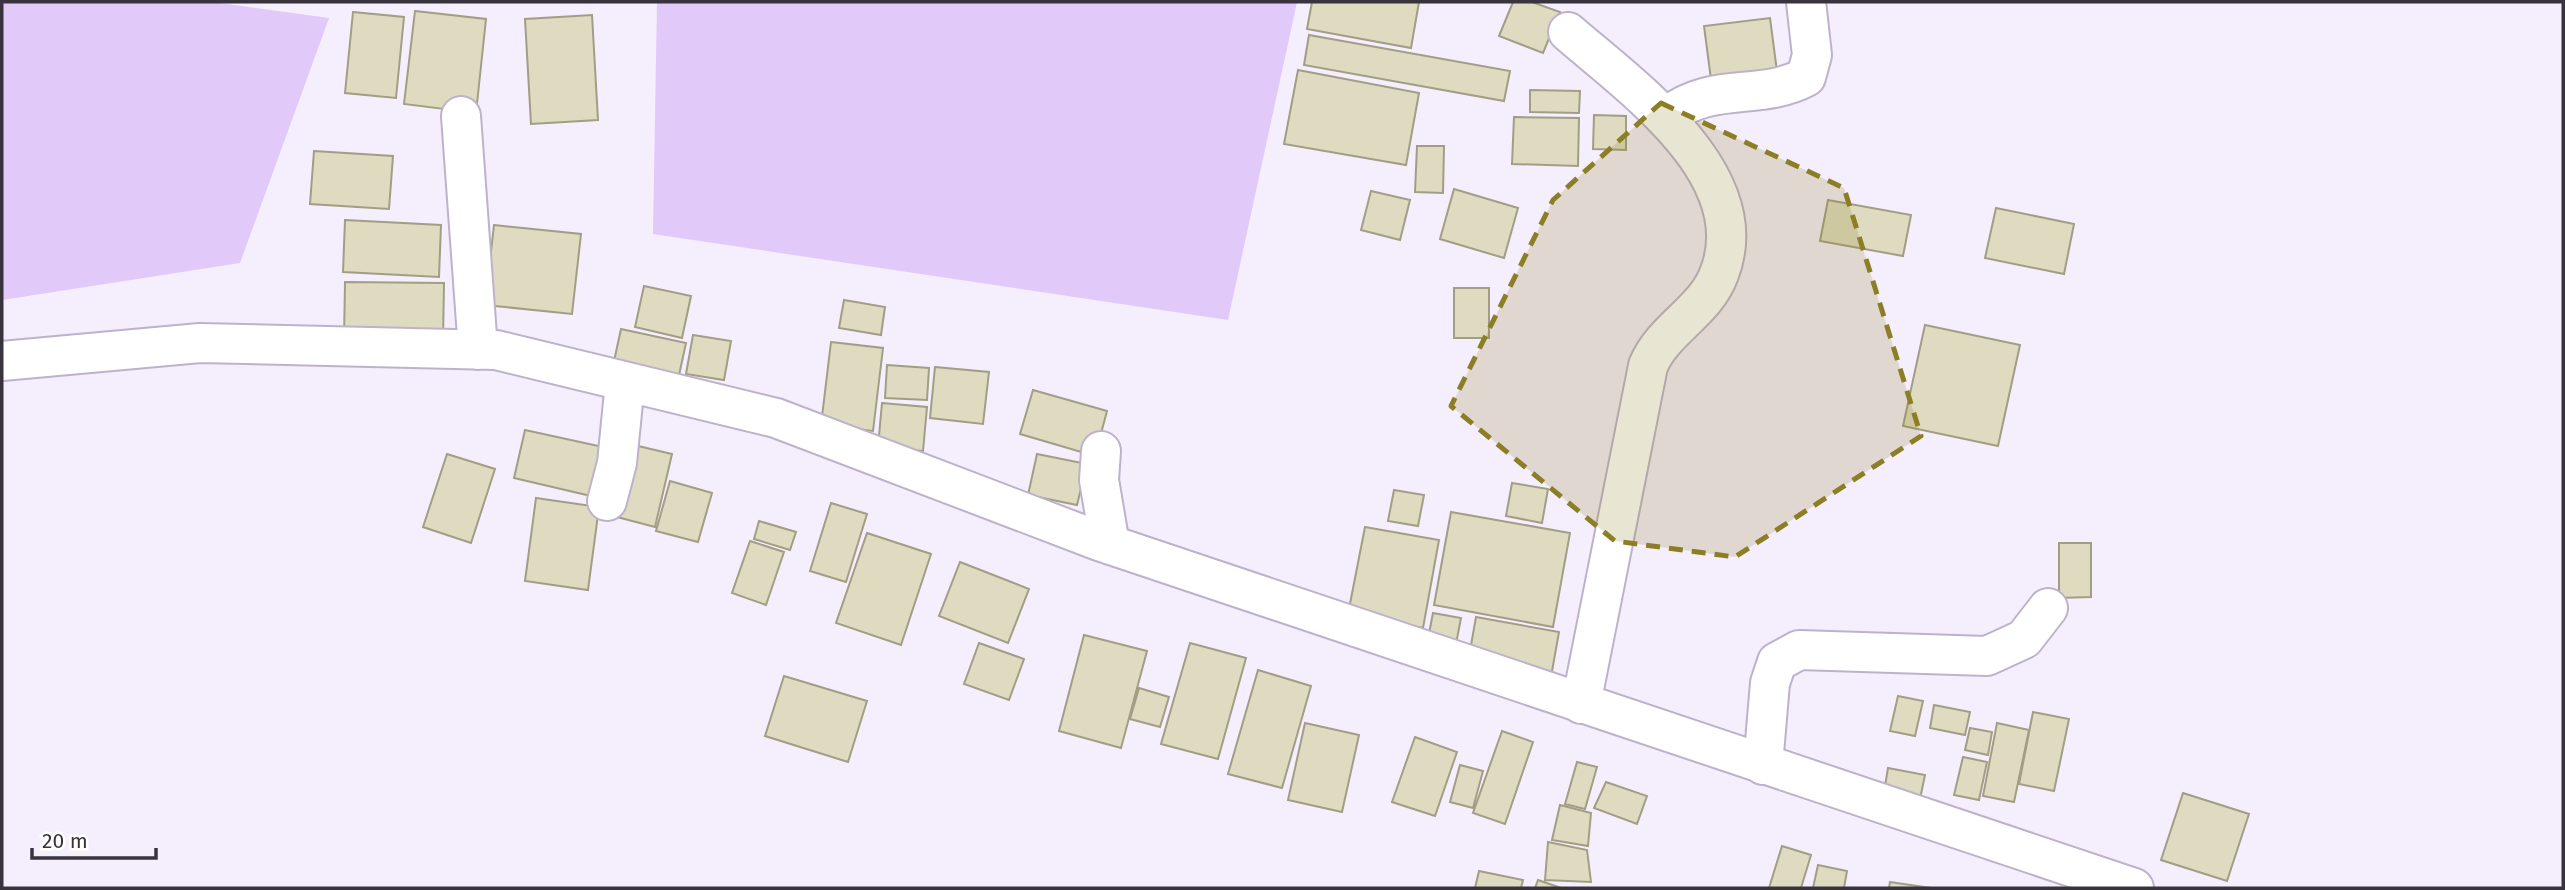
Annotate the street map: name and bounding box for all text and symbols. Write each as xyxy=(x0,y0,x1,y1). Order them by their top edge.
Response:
scale bar xyxy=(32,816,156,860)
text: 20 m xyxy=(42,828,88,854)

